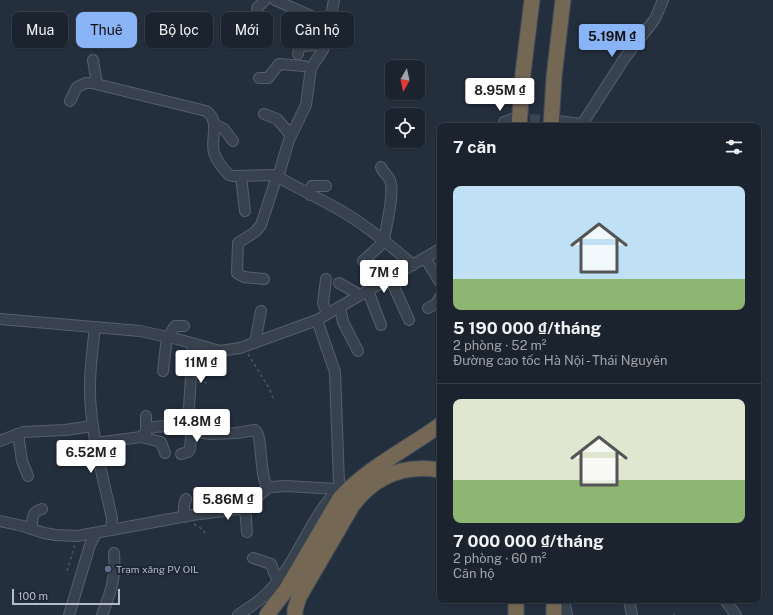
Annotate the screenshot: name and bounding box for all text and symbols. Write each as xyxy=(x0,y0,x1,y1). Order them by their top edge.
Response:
chip: Mua xyxy=(12,12,68,48)
chip: Thuê xyxy=(76,12,137,48)
chip: Bộ lọc xyxy=(145,12,213,48)
chip: Mới xyxy=(221,12,273,48)
chip: Căn hộ xyxy=(281,12,354,48)
pin: 5.19M ₫ xyxy=(575,24,649,58)
text: 5.19M ₫ xyxy=(588,29,636,44)
north arrow xyxy=(385,60,425,100)
map controls xyxy=(385,60,425,148)
pin: 8.95M ₫ xyxy=(463,78,537,112)
text: 8.95M ₫ xyxy=(474,83,526,98)
button: locate xyxy=(385,108,425,148)
icon: filters xyxy=(723,136,745,158)
text: 7 căn xyxy=(453,137,496,157)
icon: home xyxy=(563,212,635,284)
pin: 7M ₫ xyxy=(360,260,408,294)
text: 7M ₫ xyxy=(369,265,399,280)
text: 5 190 000 ₫/tháng xyxy=(453,318,601,338)
text: 2 phòng · 52 m² xyxy=(453,338,547,353)
pin: 11M ₫ xyxy=(173,350,229,384)
text: Đường cao tốc Hà Nội - Thái Nguyên xyxy=(453,353,668,368)
text: 11M ₫ xyxy=(185,355,217,370)
pin: 14.8M ₫ xyxy=(160,409,234,443)
text: 14.8M ₫ xyxy=(173,414,221,429)
icon: home xyxy=(563,425,635,497)
pin: 6.52M ₫ xyxy=(54,440,128,474)
text: 6.52M ₫ xyxy=(66,445,116,460)
pin: 5.86M ₫ xyxy=(191,487,265,521)
text: 5.86M ₫ xyxy=(202,492,254,507)
text: 7 000 000 ₫/tháng xyxy=(453,531,604,551)
text: 2 phòng · 60 m² xyxy=(453,551,546,566)
place label: Trạm xăng PV OIL xyxy=(116,563,199,575)
marker: Trạm xăng PV OIL xyxy=(103,564,113,574)
text: Căn hộ xyxy=(453,566,495,581)
scale bar xyxy=(12,587,120,606)
text: 100 m xyxy=(18,590,48,602)

